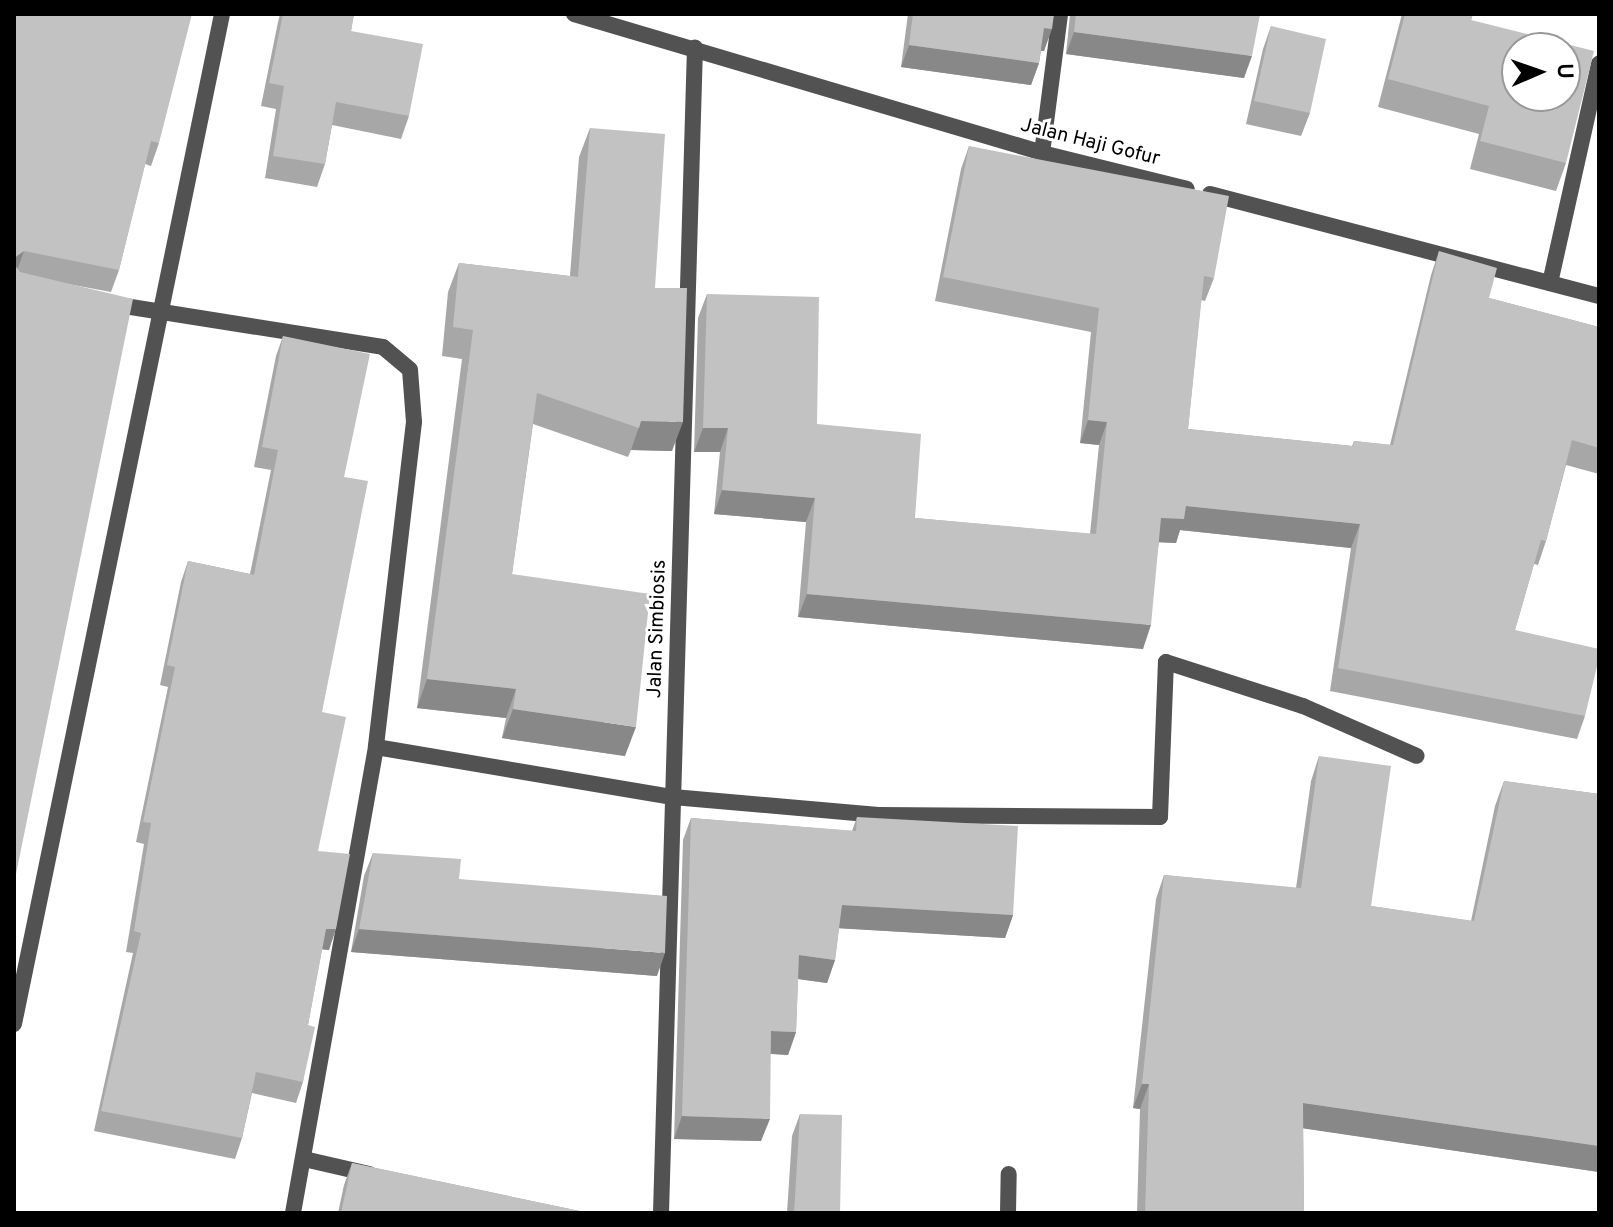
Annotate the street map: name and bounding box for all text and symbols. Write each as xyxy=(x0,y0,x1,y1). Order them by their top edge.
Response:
north arrow xyxy=(1501,32,1581,112)
text: U xyxy=(1550,63,1577,80)
street label: Jalan Haji Gofur xyxy=(1018,114,1162,172)
street label: Jalan Simbiosis xyxy=(644,559,672,699)

